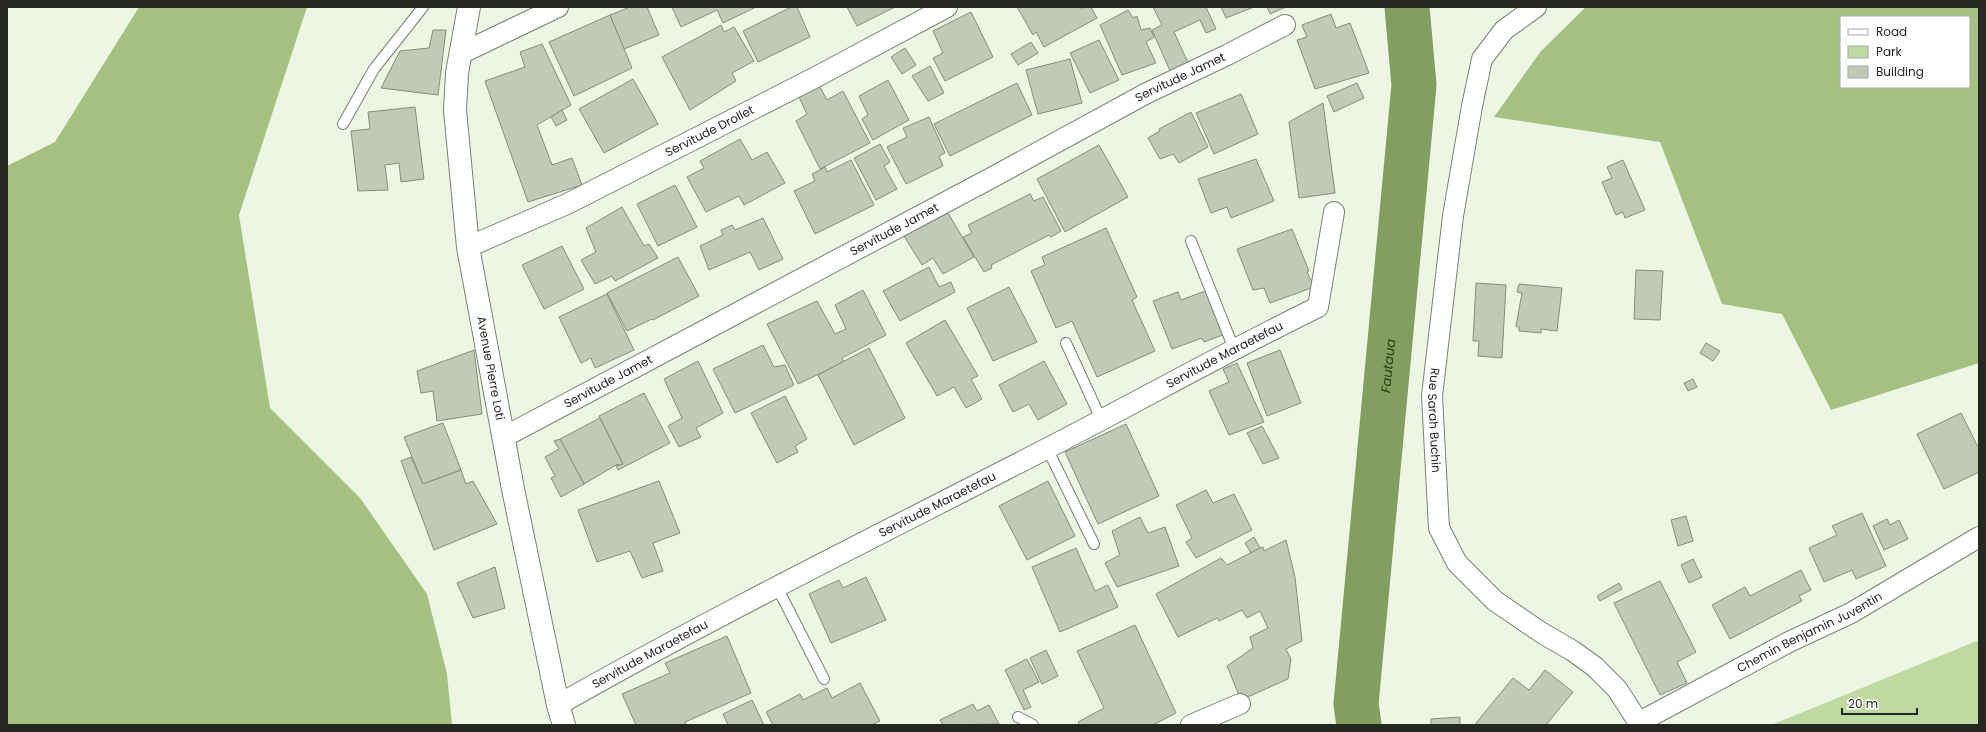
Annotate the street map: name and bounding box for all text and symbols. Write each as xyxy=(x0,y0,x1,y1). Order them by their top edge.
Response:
legend xyxy=(1840,16,1970,88)
text: Road xyxy=(1876,23,1907,40)
text: Park xyxy=(1876,43,1903,60)
street label: Servitude Jamet xyxy=(1132,48,1228,106)
text: Building xyxy=(1876,63,1924,80)
street label: Servitude Drollet xyxy=(662,101,757,161)
street label: Servitude Jamet xyxy=(847,198,941,260)
street label: Avenue Pierre Loti xyxy=(473,315,509,422)
street label: Servitude Maraetefau xyxy=(1163,317,1286,392)
water label: Fautaua xyxy=(1376,338,1400,394)
street label: Servitude Jamet xyxy=(561,351,655,412)
street label: Rue Sarah Buchin xyxy=(1424,367,1445,473)
street label: Servitude Maraetefau xyxy=(875,467,999,541)
street label: Chemin Benjamin Juventin xyxy=(1734,587,1885,676)
street label: Servitude Maraetefau xyxy=(589,615,711,692)
scale bar xyxy=(1842,690,1917,716)
text: 20 m xyxy=(1848,695,1878,712)

